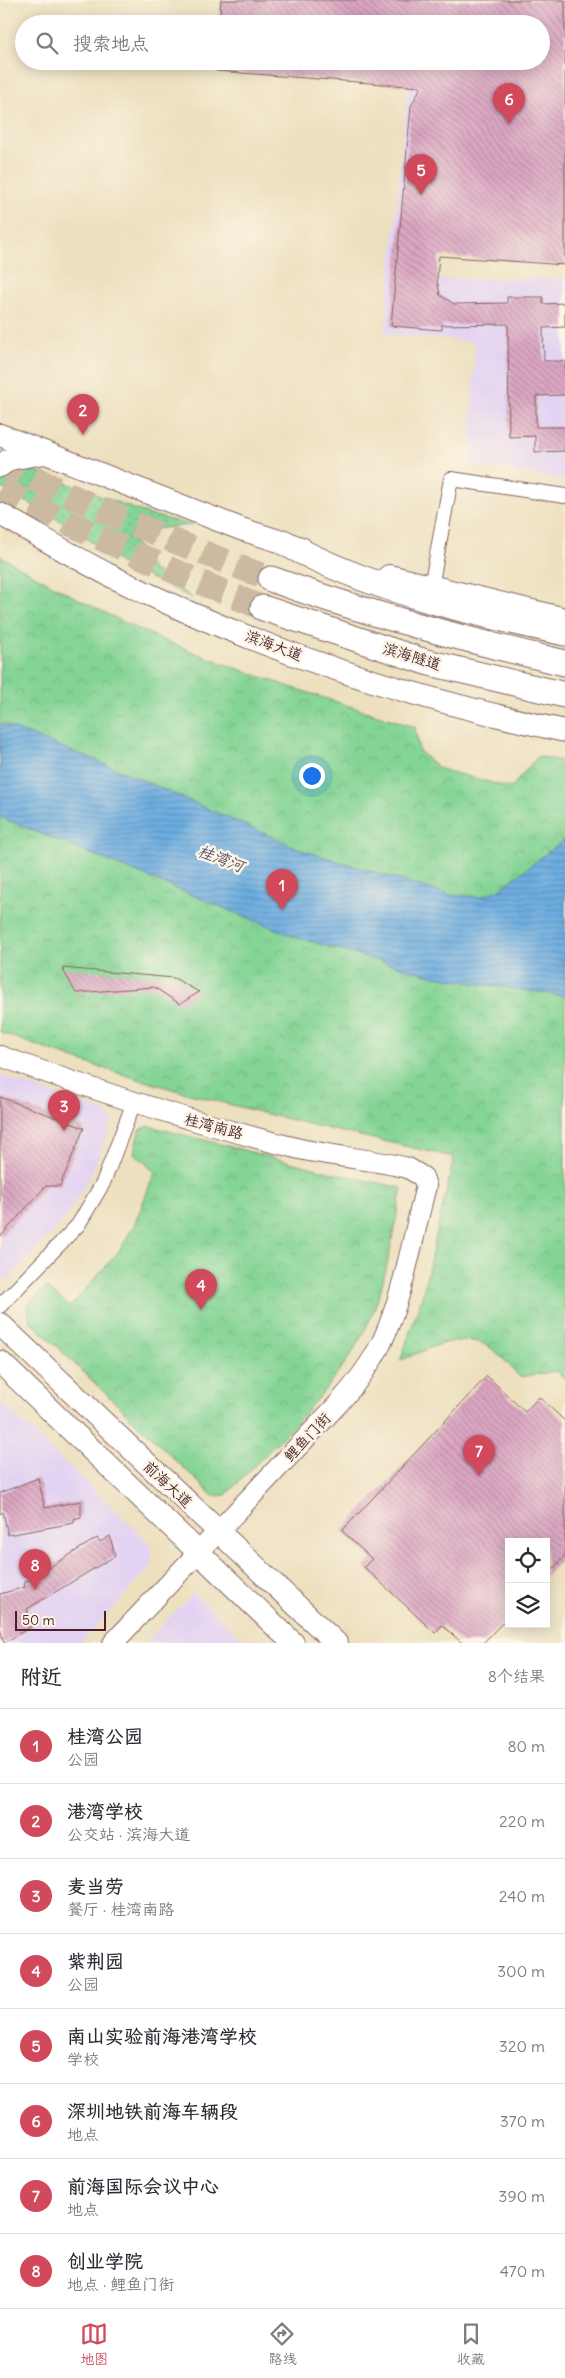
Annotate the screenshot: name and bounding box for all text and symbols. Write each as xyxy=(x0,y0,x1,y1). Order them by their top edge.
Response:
search box xyxy=(15,15,550,70)
icon: search xyxy=(33,29,61,57)
text: 搜索地点 xyxy=(73,31,149,55)
pin: 6 xyxy=(493,83,525,124)
pin: 5 xyxy=(405,154,437,195)
pin: 2 xyxy=(67,394,99,435)
street label: 滨海大道 xyxy=(243,625,305,665)
street label: 滨海隧道 xyxy=(381,638,443,674)
your location xyxy=(299,763,325,789)
water label: 桂湾河 xyxy=(195,840,250,877)
pin: 1 xyxy=(266,869,298,910)
pin: 3 xyxy=(48,1090,80,1131)
street label: 桂湾南路 xyxy=(183,1109,245,1143)
pin: 4 xyxy=(185,1269,217,1310)
street label: 鲤鱼门街 xyxy=(280,1409,334,1465)
pin: 7 xyxy=(463,1435,495,1476)
street label: 前海大道 xyxy=(140,1457,196,1511)
map controls xyxy=(505,1538,550,1628)
button: locate xyxy=(505,1538,550,1583)
pin: 8 xyxy=(19,1549,51,1590)
button: layers xyxy=(505,1583,550,1628)
scale bar xyxy=(15,1608,106,1631)
text: 50 m xyxy=(22,1611,55,1629)
text: 附近 xyxy=(20,1663,62,1690)
text: 8个结果 xyxy=(488,1666,545,1686)
text: 桂湾公园 xyxy=(67,1724,143,1748)
text: 1 xyxy=(33,1736,39,1756)
text: 80 m xyxy=(507,1736,545,1756)
text: 公园 xyxy=(67,1749,99,1769)
text: 港湾学校 xyxy=(67,1799,143,1823)
text: 2 xyxy=(32,1811,40,1831)
text: 220 m xyxy=(499,1811,545,1831)
text: 公交站 · 滨海大道 xyxy=(67,1824,190,1844)
text: 麦当劳 xyxy=(67,1874,124,1898)
text: 3 xyxy=(31,1886,41,1906)
text: 240 m xyxy=(499,1886,545,1906)
text: 餐厅 · 桂湾南路 xyxy=(67,1899,174,1919)
text: 紫荆园 xyxy=(67,1949,124,1973)
text: 4 xyxy=(31,1961,41,1981)
text: 300 m xyxy=(497,1961,545,1981)
text: 公园 xyxy=(67,1974,99,1994)
text: 南山实验前海港湾学校 xyxy=(67,2024,257,2048)
text: 5 xyxy=(31,2036,41,2056)
text: 320 m xyxy=(499,2036,545,2056)
text: 学校 xyxy=(67,2049,99,2069)
text: 深圳地铁前海车辆段 xyxy=(67,2099,238,2123)
text: 6 xyxy=(31,2111,41,2131)
text: 370 m xyxy=(500,2111,545,2131)
text: 地点 xyxy=(67,2124,99,2144)
text: 前海国际会议中心 xyxy=(67,2174,219,2198)
text: 7 xyxy=(32,2186,40,2206)
text: 390 m xyxy=(498,2186,545,2206)
text: 地点 xyxy=(67,2199,99,2219)
text: 创业学院 xyxy=(67,2249,143,2273)
text: 8 xyxy=(31,2261,41,2281)
text: 470 m xyxy=(500,2261,545,2281)
text: 地点 · 鲤鱼门街 xyxy=(67,2274,174,2294)
tab: 地图 xyxy=(80,2320,108,2368)
tab: 路线 xyxy=(268,2320,296,2368)
tab: 收藏 xyxy=(457,2320,485,2368)

